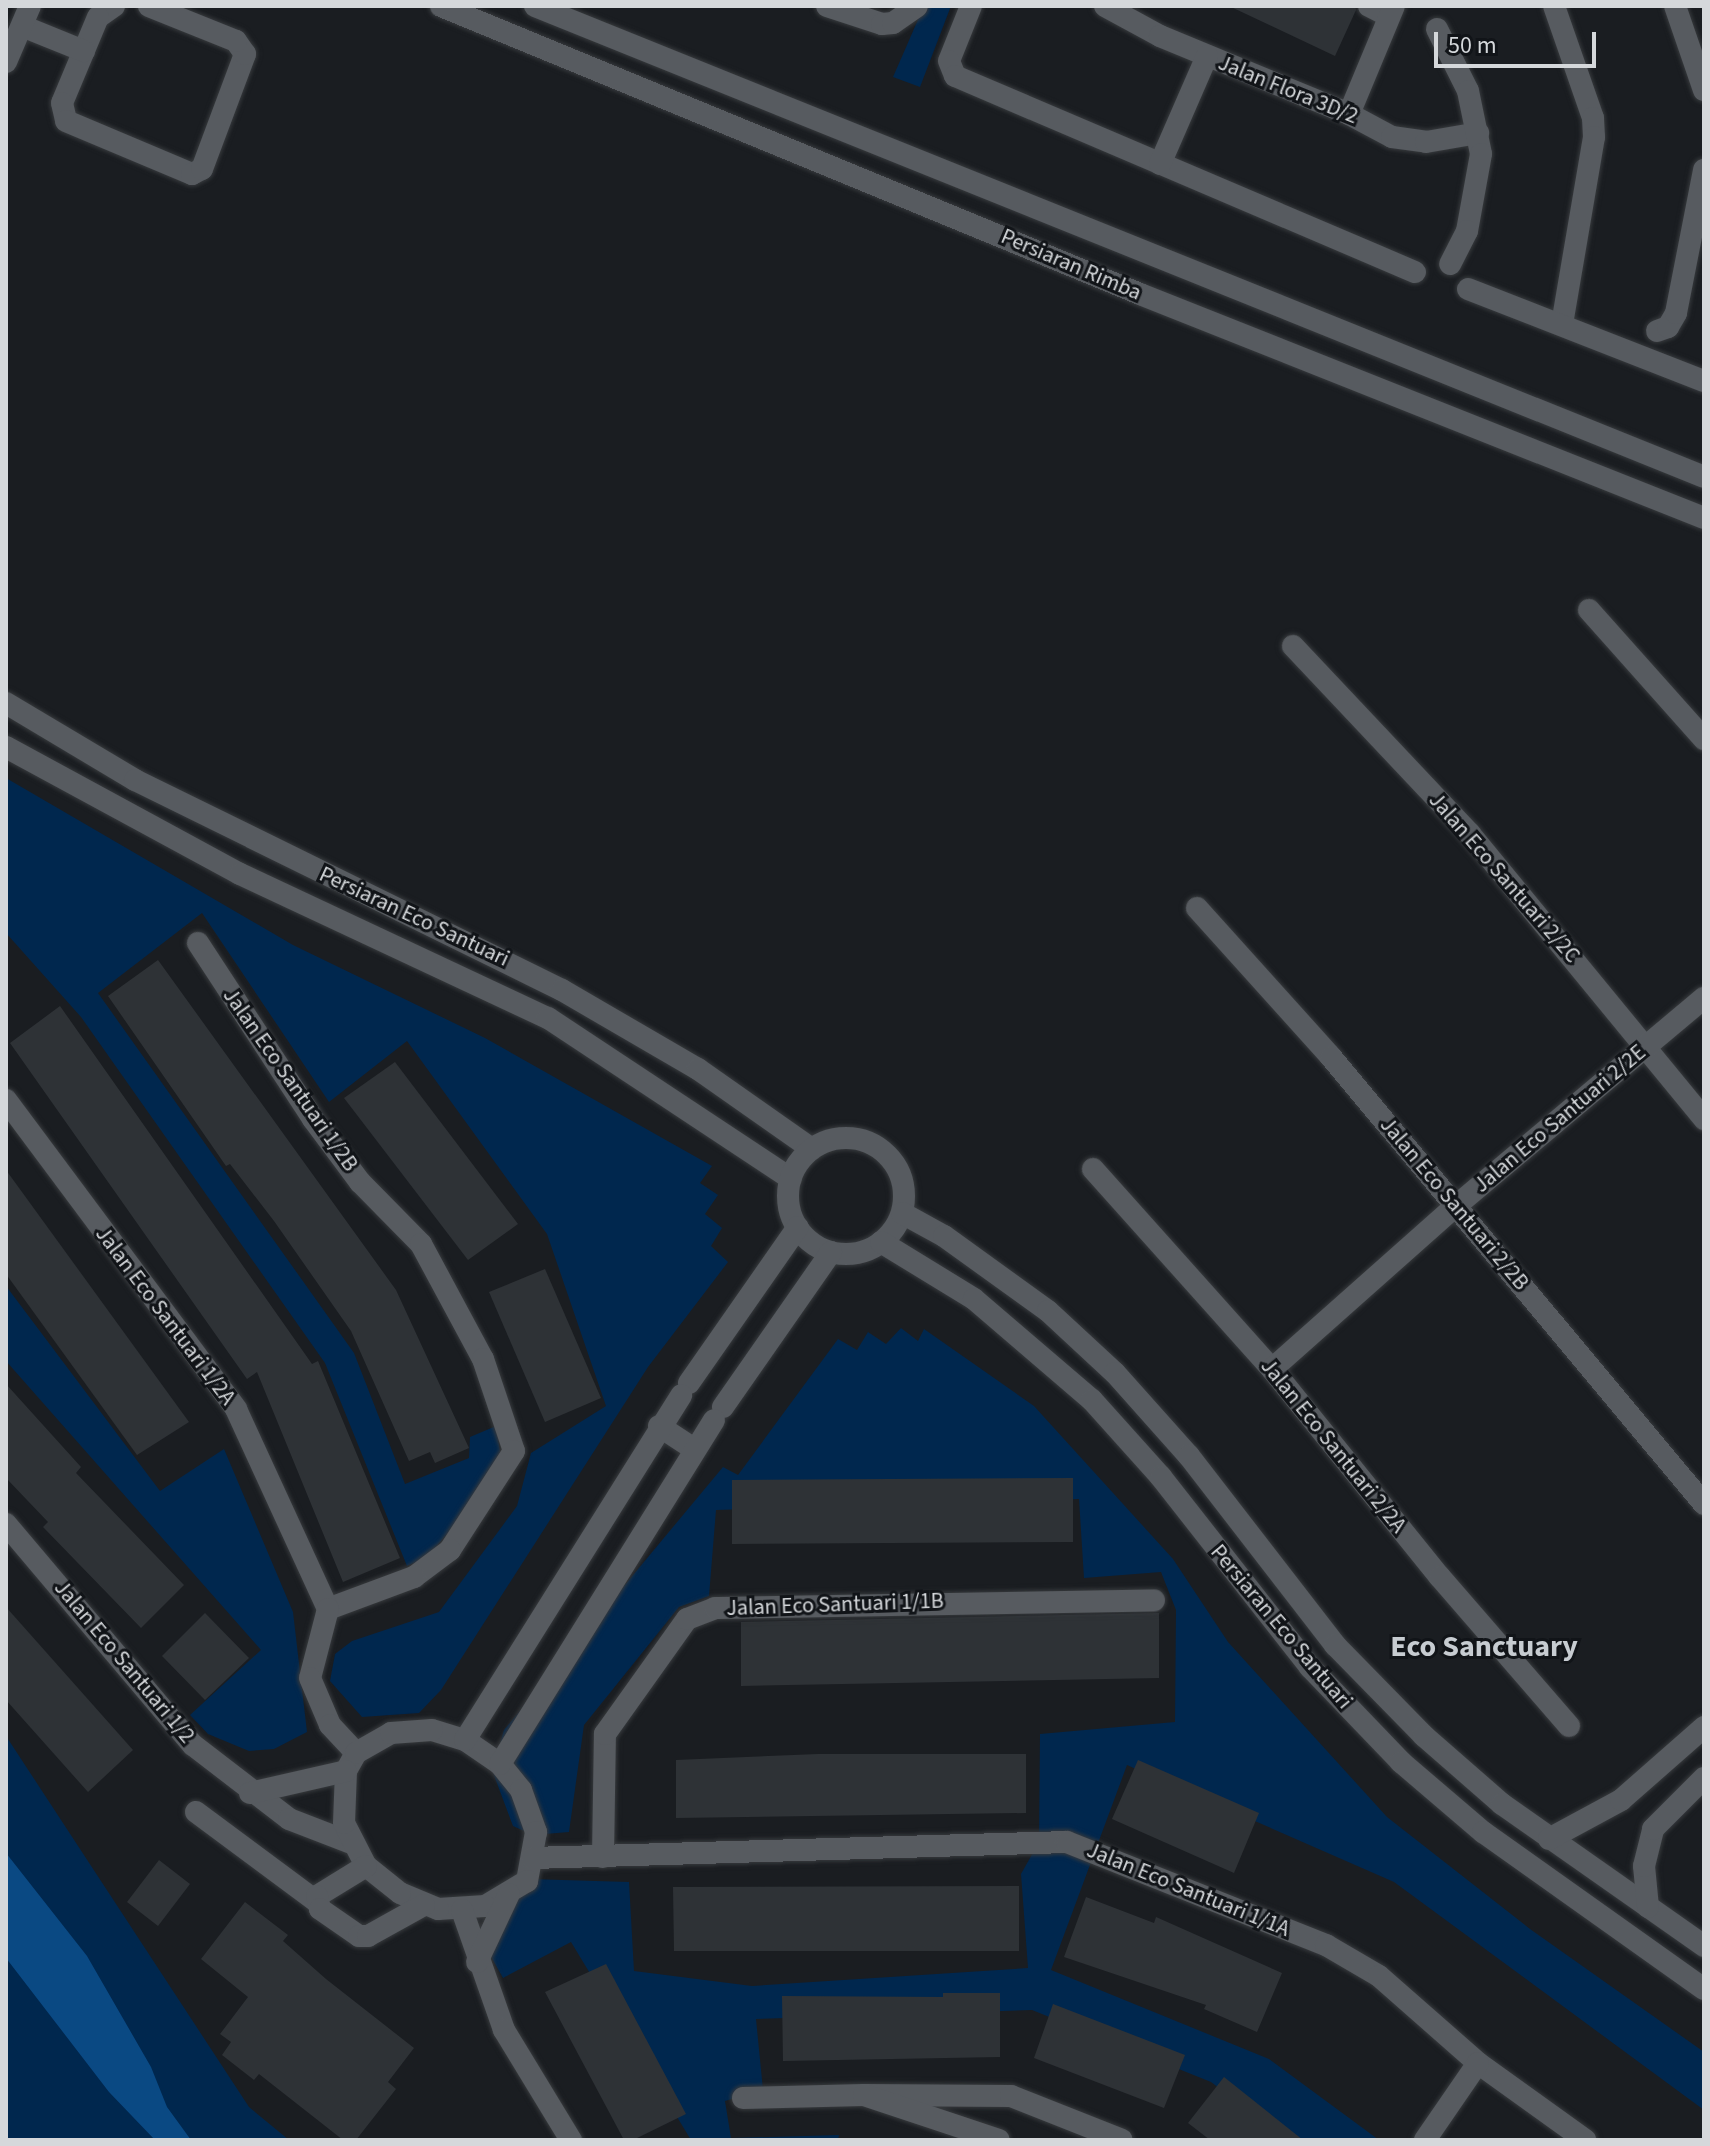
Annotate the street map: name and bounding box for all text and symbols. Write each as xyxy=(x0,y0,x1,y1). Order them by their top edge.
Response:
scale bar xyxy=(1438,16,1600,66)
text: 50 m xyxy=(1448,28,1497,63)
street label: Jalan Flora 3D/2 xyxy=(1214,50,1362,130)
street label: Persiaran Rimba xyxy=(997,224,1145,306)
street label: Jalan Eco Santuari 2/2C xyxy=(1423,787,1585,969)
street label: Persiaran Eco Santuari xyxy=(315,861,513,973)
street label: Jalan Eco Santuari 1/2B xyxy=(217,983,363,1177)
street label: Jalan Eco Santuari 2/2E xyxy=(1469,1039,1651,1199)
street label: Jalan Eco Santuari 2/2B xyxy=(1374,1112,1534,1296)
street label: Jalan Eco Santuari 1/2A xyxy=(89,1222,241,1410)
street label: Jalan Eco Santuari 2/2A xyxy=(1255,1354,1411,1538)
street label: Persiaran Eco Santuari xyxy=(1205,1539,1357,1715)
street label: Jalan Eco Santuari 1/2 xyxy=(48,1575,200,1749)
street label: Jalan Eco Santuari 1/1B xyxy=(726,1588,944,1622)
district label: Eco Sanctuary xyxy=(1390,1629,1578,1665)
street label: Jalan Eco Santuari 1/1A xyxy=(1083,1837,1293,1943)

